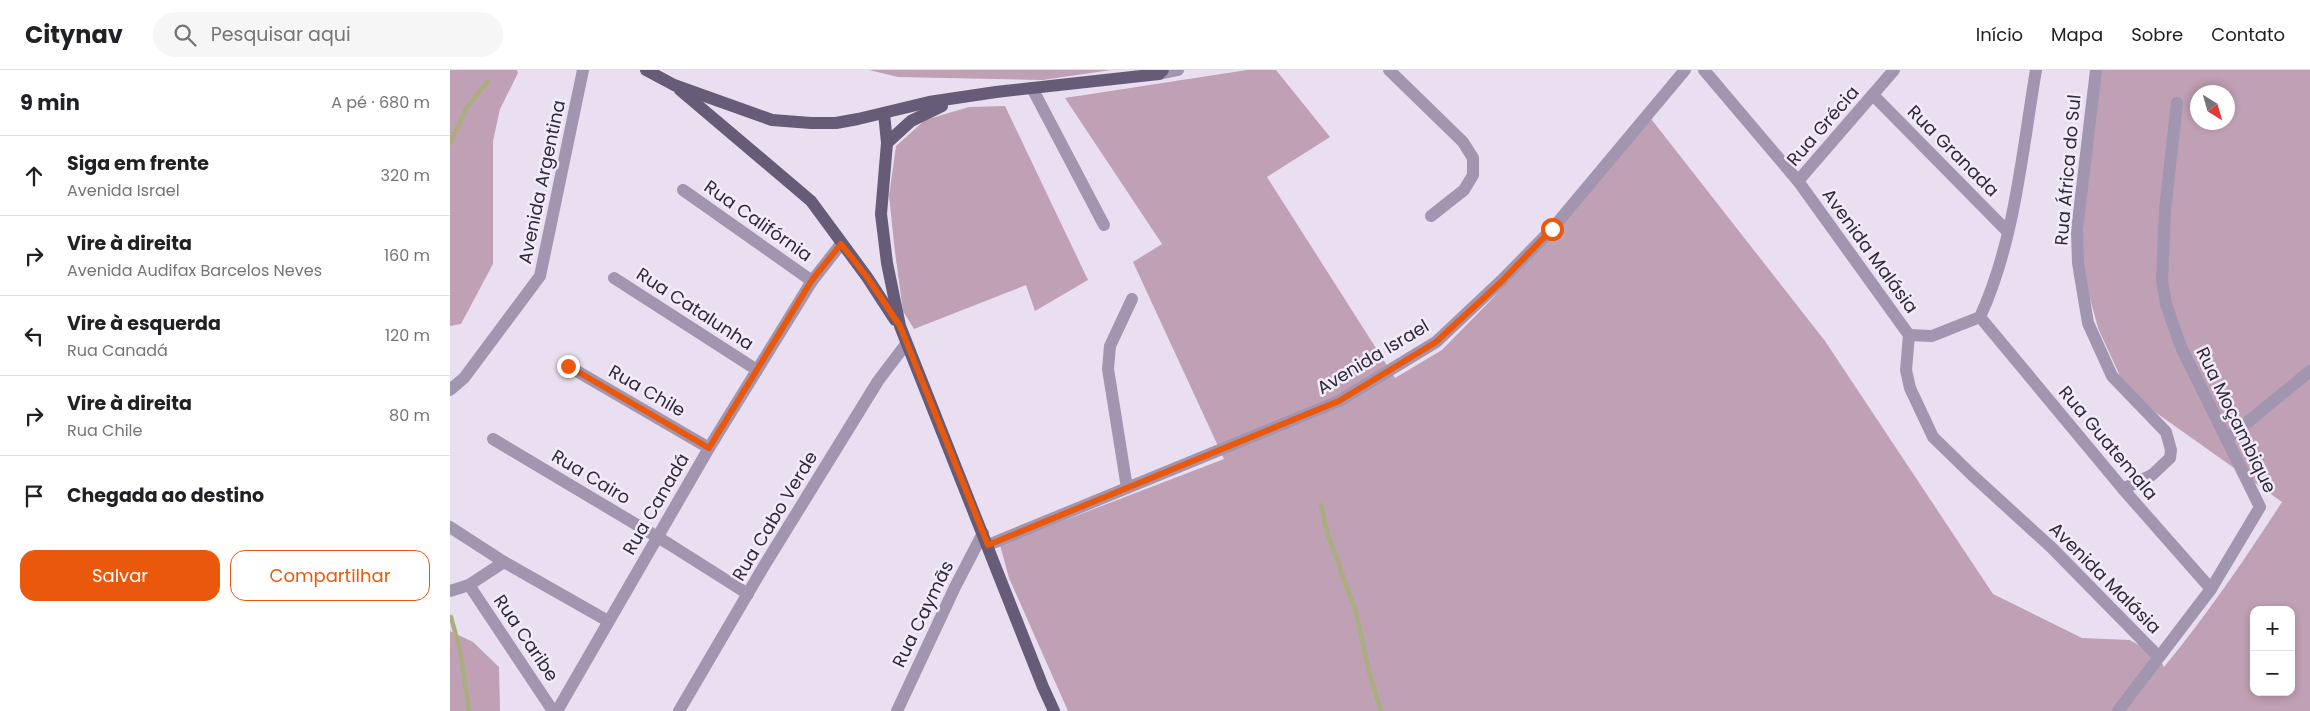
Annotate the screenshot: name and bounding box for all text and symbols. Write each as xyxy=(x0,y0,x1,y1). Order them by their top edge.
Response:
search box xyxy=(153,12,503,57)
text: Citynav xyxy=(25,18,123,51)
icon: search xyxy=(171,21,199,49)
text: Pesquisar aqui xyxy=(211,21,351,48)
text: Início xyxy=(1976,22,2023,47)
text: Mapa xyxy=(2051,22,2103,47)
text: Sobre xyxy=(2131,22,2183,47)
text: Contato xyxy=(2211,22,2285,47)
street label: Rua Grécia xyxy=(1781,80,1864,171)
north arrow xyxy=(2190,85,2235,130)
text: 9 min xyxy=(20,88,80,117)
text: A pé · 680 m xyxy=(331,91,430,114)
street label: Rua África do Sul xyxy=(2048,93,2087,247)
street label: Avenida Argentina xyxy=(512,98,571,266)
street label: Rua Granada xyxy=(1902,99,2005,202)
text: Siga em frente xyxy=(67,150,209,177)
icon: ahead xyxy=(20,162,48,190)
text: 320 m xyxy=(381,164,430,187)
street label: Rua Califórnia xyxy=(699,174,817,267)
text: Avenida Israel xyxy=(67,179,180,202)
street label: Avenida Malásia xyxy=(1817,183,1924,318)
route start xyxy=(1541,218,1564,241)
text: Vire à direita xyxy=(67,230,192,257)
icon: right xyxy=(20,242,48,270)
text: 160 m xyxy=(384,244,430,267)
text: Avenida Audifax Barcelos Neves xyxy=(67,259,322,282)
street label: Rua Catalunha xyxy=(632,261,759,356)
text: Vire à esquerda xyxy=(67,310,221,337)
street label: Avenida Israel xyxy=(1312,313,1434,400)
icon: left xyxy=(20,322,48,350)
text: 120 m xyxy=(385,324,430,347)
text: Rua Canadá xyxy=(67,339,168,362)
street label: Rua Moçambique xyxy=(2190,343,2283,497)
route end xyxy=(557,355,580,378)
street label: Rua Chile xyxy=(604,359,690,423)
street label: Rua Guatemala xyxy=(2053,380,2164,505)
text: Vire à direita xyxy=(67,390,192,417)
icon: right xyxy=(20,402,48,430)
text: 80 m xyxy=(389,404,430,427)
text: Rua Chile xyxy=(67,419,142,442)
street label: Rua Cairo xyxy=(547,443,635,510)
street label: Rua Cabo Verde xyxy=(726,446,823,585)
street label: Rua Canadá xyxy=(616,448,695,559)
icon: arrive xyxy=(20,482,48,510)
text: Chegada ao destino xyxy=(67,482,264,509)
street label: Avenida Malásia xyxy=(2044,516,2167,639)
button: Salvar xyxy=(20,550,220,601)
button: Compartilhar xyxy=(230,550,430,601)
street label: Rua Caymãs xyxy=(886,556,959,671)
street label: Rua Caribe xyxy=(488,589,565,686)
map controls xyxy=(2250,606,2295,696)
button: + xyxy=(2250,606,2295,651)
button: − xyxy=(2250,651,2295,696)

